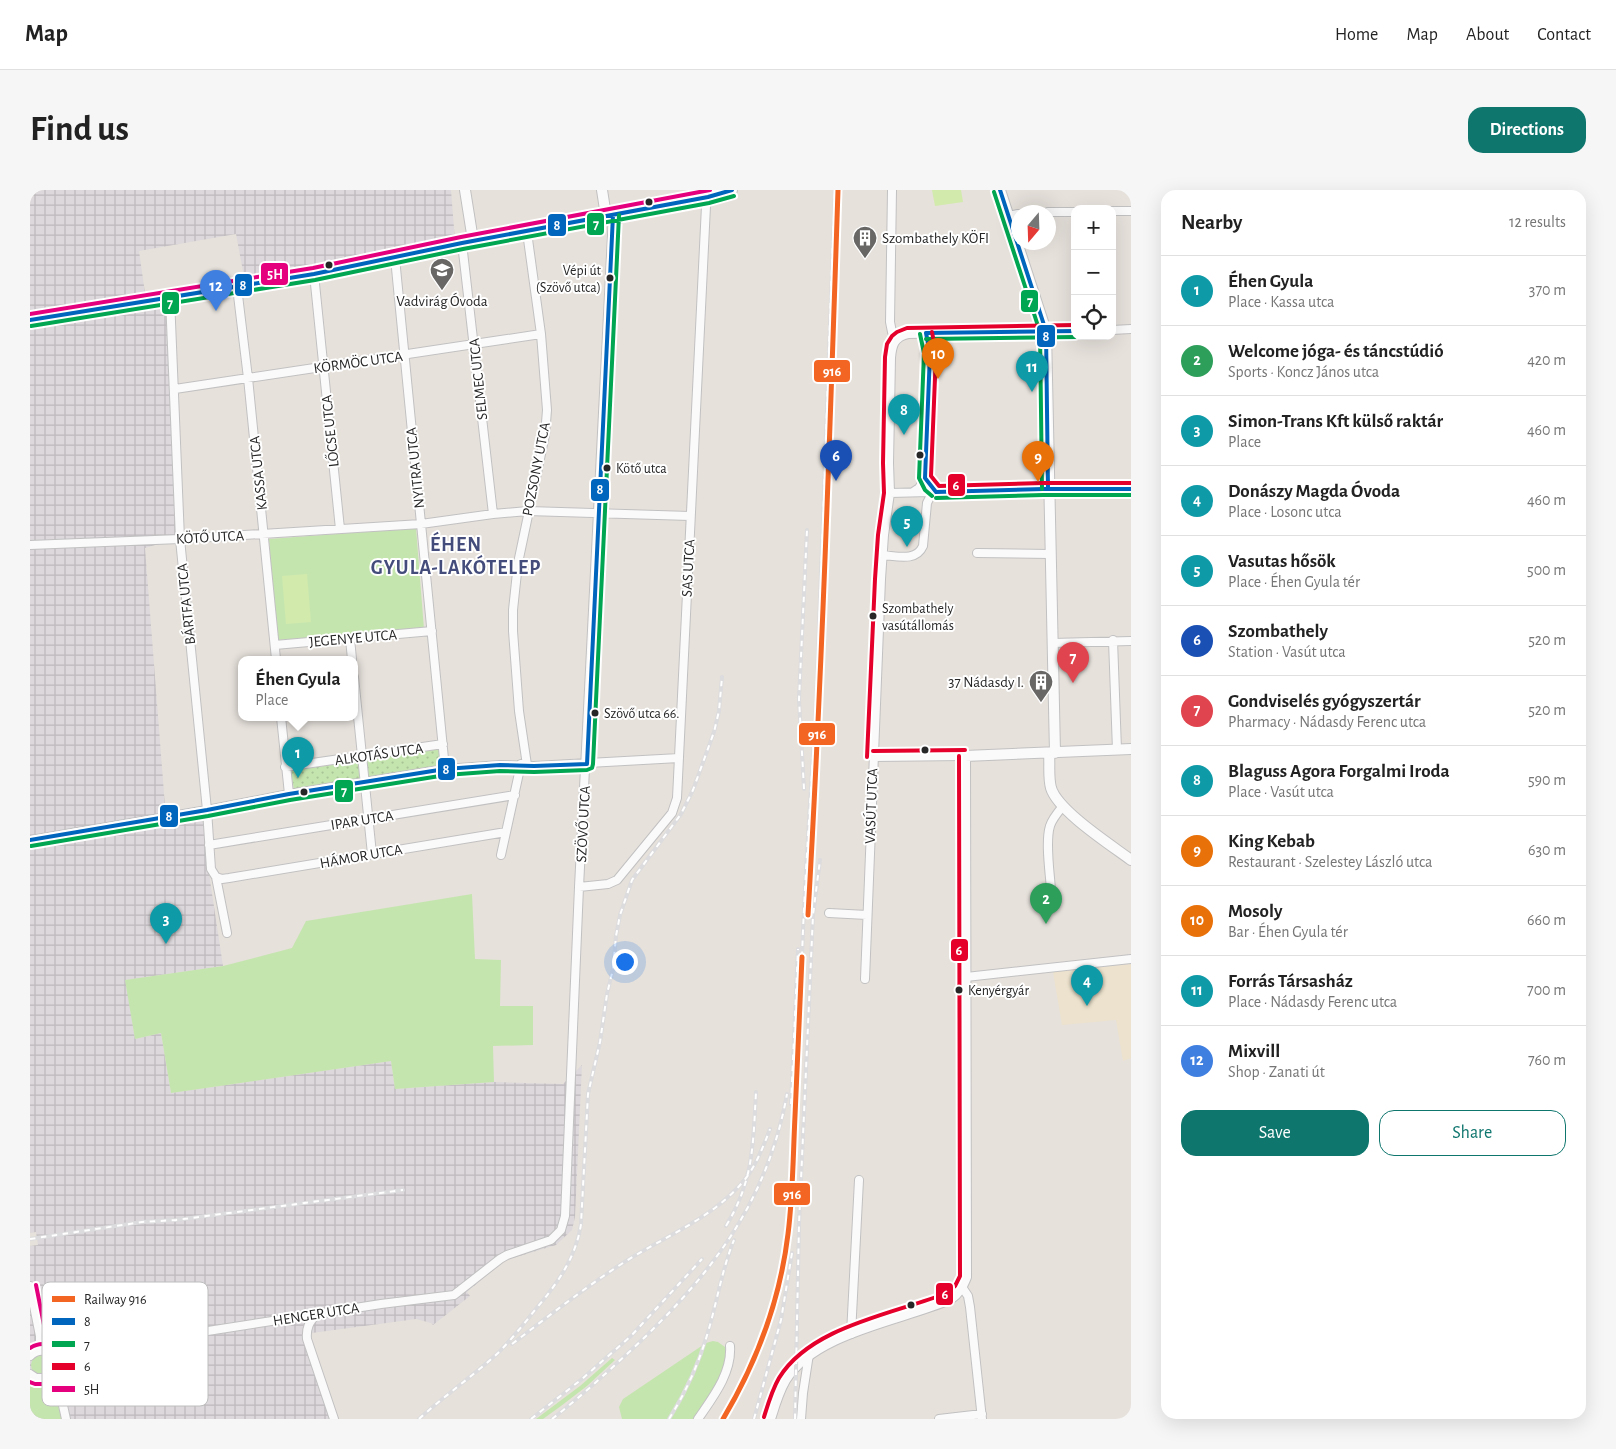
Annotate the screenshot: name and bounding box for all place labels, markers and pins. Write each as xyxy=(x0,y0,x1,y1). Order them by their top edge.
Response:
unlabelled marker xyxy=(644,197,654,207)
building icon: Szombathely KÖFI xyxy=(852,225,878,259)
place label: Szombathely KÖFI xyxy=(882,229,989,246)
school or university icon: Vadvirág Óvoda xyxy=(429,257,455,291)
unlabelled marker xyxy=(324,260,334,270)
place label: Vépi út (Szövő utca) xyxy=(536,264,602,295)
pin: 12 xyxy=(200,270,232,311)
marker: Vépi út (Szövő utca) xyxy=(605,273,615,283)
place label: Vadvirág Óvoda xyxy=(396,292,488,309)
pin: 10 xyxy=(922,338,954,379)
pin: 11 xyxy=(1016,351,1048,392)
pin: 8 xyxy=(888,394,920,435)
pin: 6 xyxy=(820,440,852,481)
pin: 9 xyxy=(1022,441,1054,482)
unlabelled marker xyxy=(915,450,925,460)
place label: Kötő utca xyxy=(616,462,667,476)
marker: Kötő utca xyxy=(602,463,612,473)
pin: 5 xyxy=(891,506,923,547)
place label: Szombathely vasútállomás xyxy=(882,602,954,633)
marker: Szombathely vasútállomás xyxy=(868,611,878,621)
pin: 7 xyxy=(1057,642,1089,683)
building icon: 37 Nádasdy I. xyxy=(1028,669,1054,703)
place label: 37 Nádasdy I. xyxy=(948,675,1024,690)
place label: Szövő utca 66. xyxy=(604,707,680,721)
marker: Szövő utca 66. xyxy=(590,708,600,718)
pin: 1 xyxy=(282,737,314,778)
unlabelled marker xyxy=(920,745,930,755)
unlabelled marker xyxy=(299,787,309,797)
pin: 2 xyxy=(1030,883,1062,924)
pin: 3 xyxy=(150,903,182,944)
pin: 4 xyxy=(1071,965,1103,1006)
place label: Kenyérgyár xyxy=(968,984,1029,998)
marker: Kenyérgyár xyxy=(954,985,964,995)
unlabelled marker xyxy=(906,1300,916,1310)

